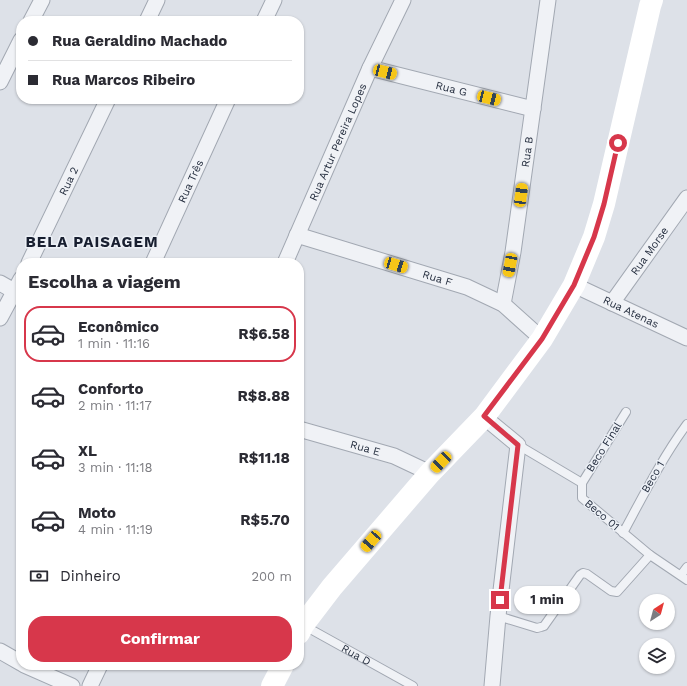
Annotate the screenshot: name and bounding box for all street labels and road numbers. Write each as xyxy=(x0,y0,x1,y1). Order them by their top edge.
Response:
street label: Rua G xyxy=(434,78,468,99)
street label: Rua Artur Pereira Lopes xyxy=(306,81,369,203)
street label: Rua B xyxy=(518,136,535,168)
street label: Rua Três xyxy=(175,157,206,205)
street label: Rua 2 xyxy=(56,165,81,197)
street label: Rua Morse xyxy=(628,224,671,278)
street label: Rua F xyxy=(421,267,454,289)
street label: Rua Atenas xyxy=(601,293,661,330)
street label: Beco Final xyxy=(584,419,625,474)
street label: Rua E xyxy=(349,437,382,458)
street label: Beco 1 xyxy=(639,459,667,495)
street label: Beco 01 xyxy=(582,497,622,533)
street label: Rua D xyxy=(339,641,373,668)

